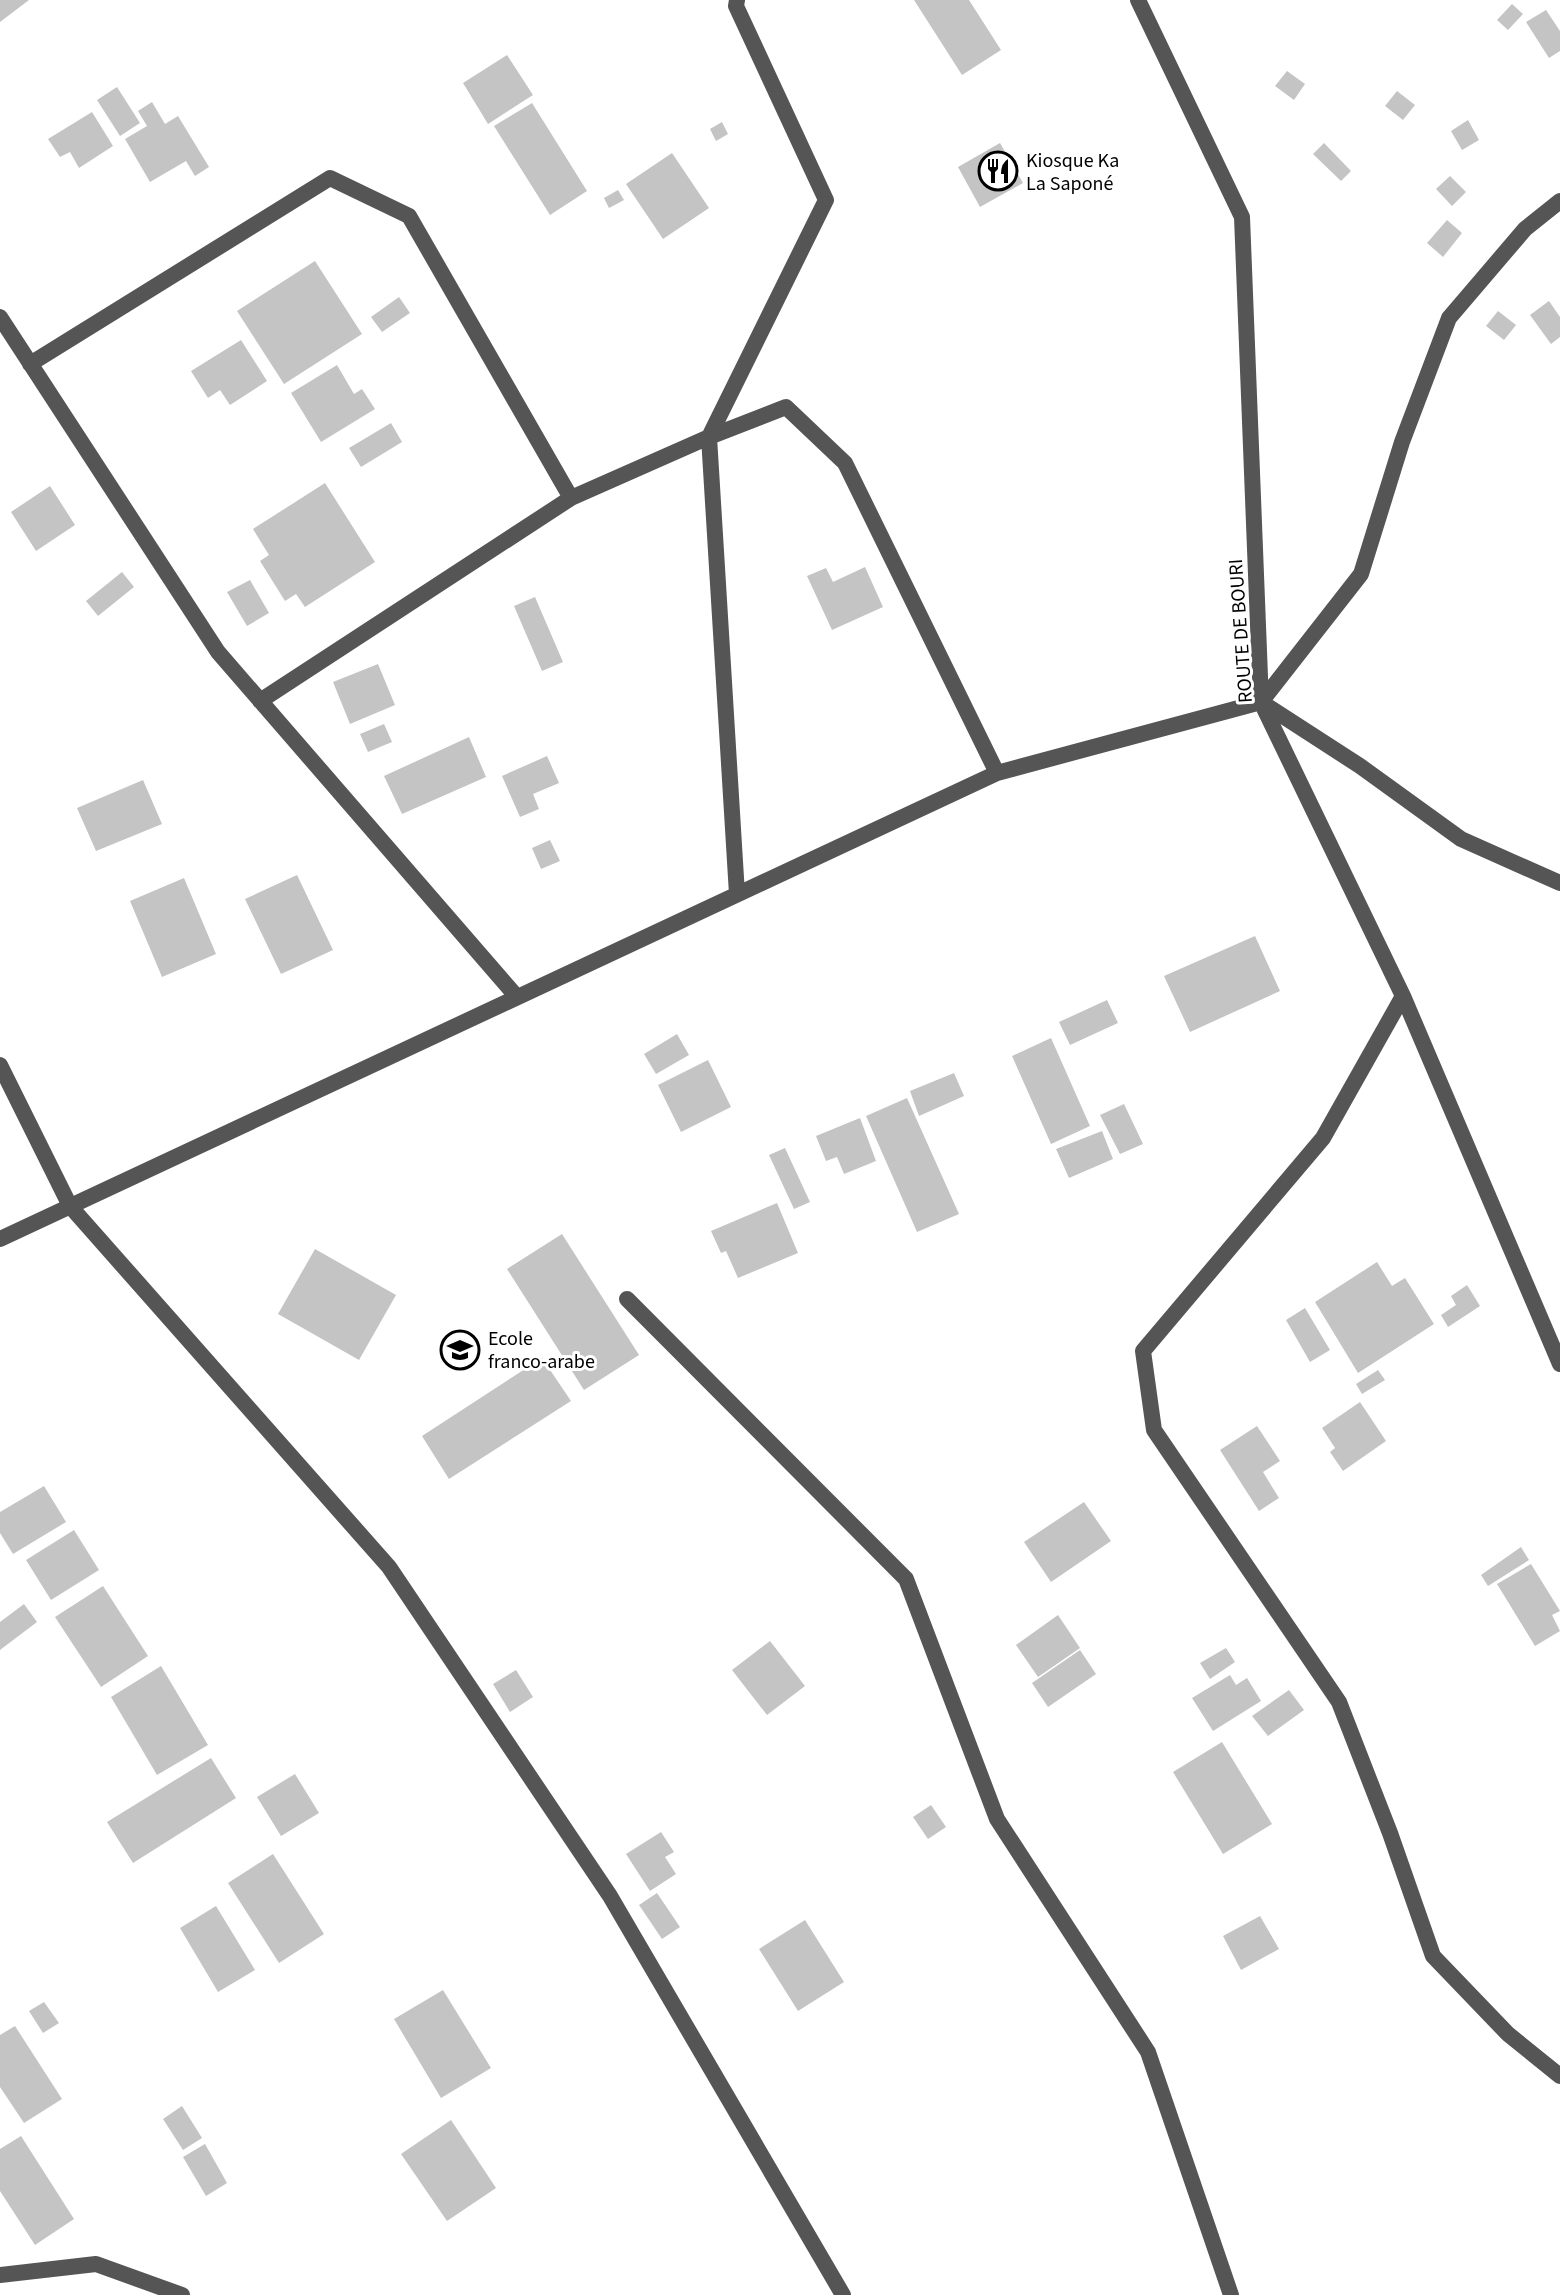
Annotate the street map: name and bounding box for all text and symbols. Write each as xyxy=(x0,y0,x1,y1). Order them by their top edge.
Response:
place label: Kiosque Ka La Saponé xyxy=(1026,147,1119,198)
restaurant icon: Kiosque Ka La Saponé xyxy=(977,150,1019,192)
street label: ROUTE DE BOURI xyxy=(1222,558,1260,704)
place label: Ecole franco-arabe xyxy=(488,1325,595,1376)
school or university icon: Ecole franco-arabe xyxy=(439,1329,481,1371)

